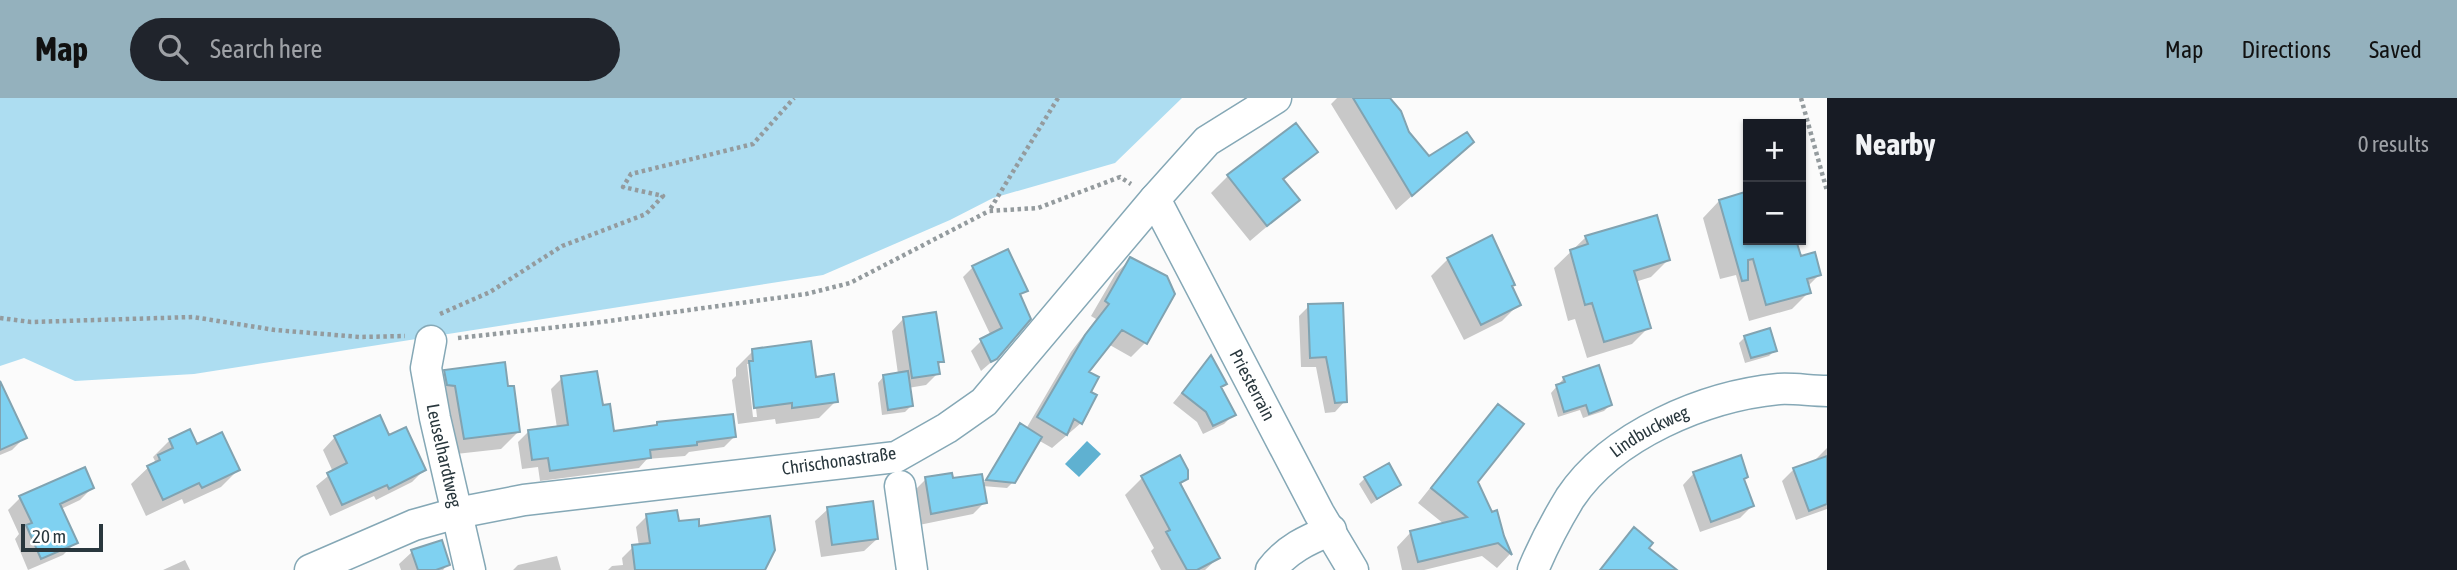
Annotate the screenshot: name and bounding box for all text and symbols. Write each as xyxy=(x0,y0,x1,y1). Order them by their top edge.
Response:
search box xyxy=(130,18,620,81)
text: Map xyxy=(35,30,88,68)
icon: search xyxy=(154,30,192,68)
text: Search here xyxy=(210,34,322,64)
text: Map xyxy=(2165,36,2203,63)
text: Directions xyxy=(2241,36,2331,63)
text: Saved xyxy=(2369,36,2422,63)
map controls xyxy=(1743,119,1806,245)
button: + xyxy=(1743,119,1806,182)
text: Nearby xyxy=(1855,127,1935,161)
text: 0 results xyxy=(2358,131,2429,157)
button: − xyxy=(1743,182,1806,245)
street label: Priesterrain xyxy=(1225,346,1280,424)
street label: Lindbuckweg xyxy=(1606,401,1692,462)
street label: Leuselhardtweg xyxy=(423,402,466,510)
street label: Chrischonastraße xyxy=(780,442,897,479)
scale bar xyxy=(21,521,103,553)
text: 20 m xyxy=(32,525,66,547)

